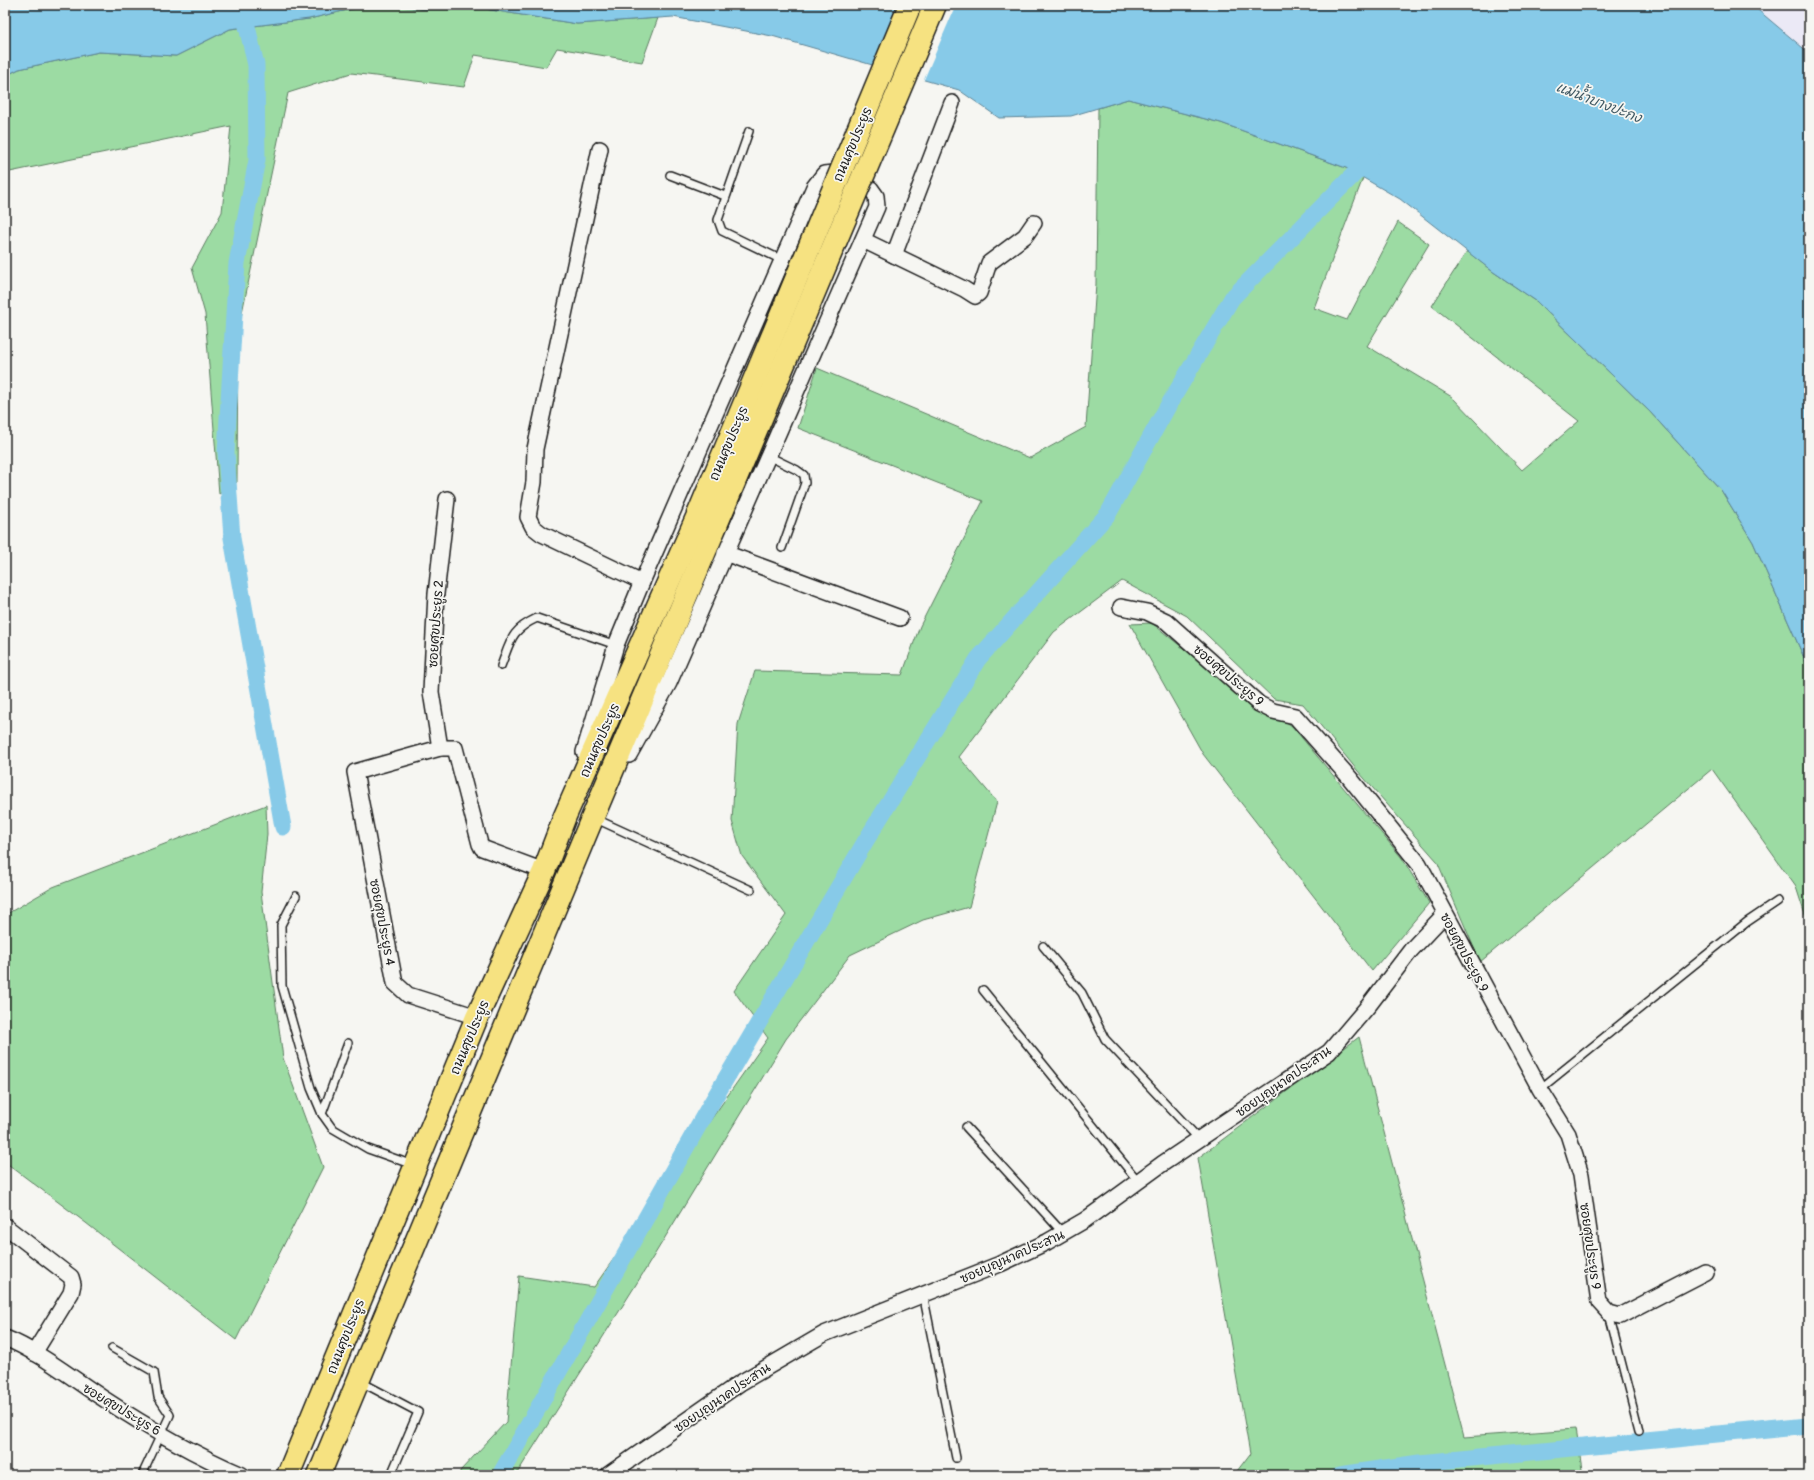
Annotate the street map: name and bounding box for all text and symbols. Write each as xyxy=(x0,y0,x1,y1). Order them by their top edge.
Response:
water label: แม่น้ำบางปะกง xyxy=(1554,74,1646,127)
street label: ถนนศุขประยูร xyxy=(830,105,877,184)
street label: ถนนศุขประยูร xyxy=(706,404,753,483)
street label: ซอยศุขประยูร 2 xyxy=(425,580,448,669)
street label: ซอยศุขประยูร 9 xyxy=(1189,642,1267,711)
street label: ถนนศุขประยูร xyxy=(576,701,624,780)
street label: ซอยศุขประยูร 4 xyxy=(365,877,398,968)
street label: ซอยศุขประยูร 9 xyxy=(1436,910,1492,996)
street label: ถนนศุขประยูร xyxy=(447,998,494,1077)
street label: ซอยบุญนาคประสาน xyxy=(1233,1043,1335,1122)
street label: ซอยศุขประยูร 9 xyxy=(1575,1202,1604,1291)
street label: ซอยบุญนาคประสาน xyxy=(958,1227,1068,1288)
street label: ถนนศุขประยูร xyxy=(324,1296,369,1377)
street label: ซอยบุญนาคประสาน xyxy=(671,1360,775,1437)
street label: ซอยศุขประยูร 6 xyxy=(79,1380,163,1440)

